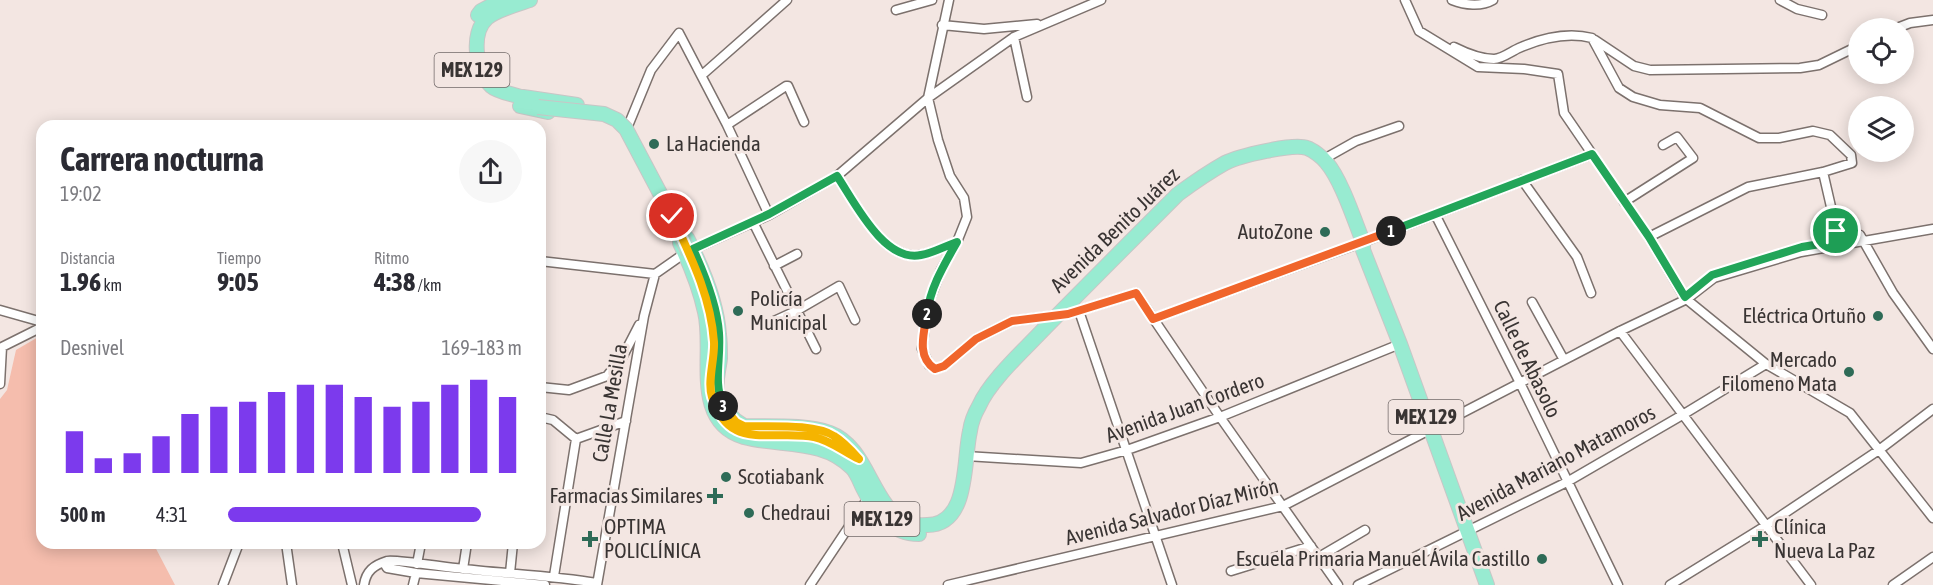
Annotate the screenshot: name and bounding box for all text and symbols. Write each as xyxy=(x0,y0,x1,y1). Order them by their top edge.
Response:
map controls xyxy=(1848,18,1914,162)
button: locate xyxy=(1848,18,1914,84)
road number: MEX 129 xyxy=(434,53,510,87)
button: layers xyxy=(1848,96,1914,162)
place label: La Hacienda xyxy=(666,131,761,155)
marker: La Hacienda xyxy=(647,137,661,151)
text: Carrera nocturna xyxy=(60,140,264,178)
button: share xyxy=(459,140,522,203)
street label: Avenida Benito Juárez xyxy=(1045,162,1184,297)
text: 19:02 xyxy=(60,182,102,205)
pin xyxy=(646,190,697,241)
icon: check xyxy=(655,199,688,232)
pin xyxy=(1810,205,1861,256)
icon: arrive xyxy=(1819,214,1852,247)
pin: 1 xyxy=(1376,216,1406,246)
place label: AutoZone xyxy=(1238,219,1313,243)
text: 1 xyxy=(1387,222,1395,240)
marker: AutoZone xyxy=(1318,225,1332,239)
text: Distancia xyxy=(60,249,115,267)
text: Tiempo xyxy=(217,249,261,267)
text: Ritmo xyxy=(374,249,409,267)
text: 1.96 xyxy=(60,267,101,297)
text: 9:05 xyxy=(217,267,259,297)
text: 4:38 xyxy=(374,267,415,297)
text: km xyxy=(101,276,122,294)
text: /km xyxy=(415,276,441,294)
place label: Policía Municipal xyxy=(750,286,828,334)
street label: Calle de Abasolo xyxy=(1489,296,1567,421)
pin: 2 xyxy=(912,299,942,329)
place label: Eléctrica Ortuño xyxy=(1743,303,1866,327)
marker: Policía Municipal xyxy=(731,304,745,318)
text: 2 xyxy=(923,305,931,323)
marker: Eléctrica Ortuño xyxy=(1871,309,1885,323)
text: Desnivel xyxy=(60,336,124,359)
text: 169–183 m xyxy=(441,336,522,359)
street label: Calle La Mesilla xyxy=(587,342,631,464)
place label: Mercado Filomeno Mata xyxy=(1721,347,1837,395)
marker: Mercado Filomeno Mata xyxy=(1842,365,1856,379)
street label: Avenida Juan Cordero xyxy=(1102,367,1267,447)
pin: 3 xyxy=(708,391,738,421)
text: 3 xyxy=(719,397,727,415)
road number: MEX 129 xyxy=(1388,400,1464,434)
street label: Avenida Mariano Matamoros xyxy=(1452,400,1659,525)
place label: Scotiabank xyxy=(738,464,824,488)
marker: Scotiabank xyxy=(719,470,733,484)
street label: Avenida Salvador Díaz Mirón xyxy=(1063,473,1281,549)
place label: Farmacias Similares xyxy=(549,483,703,507)
marker: Farmacias Similares xyxy=(708,489,722,503)
place label: Chedraui xyxy=(761,500,831,524)
road number: MEX 129 xyxy=(844,502,920,536)
text: 500 m xyxy=(60,503,105,526)
text: 4:31 xyxy=(156,503,188,526)
marker: Chedraui xyxy=(742,506,756,520)
place label: OPTIMA POLICLÍNICA xyxy=(604,514,701,562)
place label: Clínica Nueva La Paz xyxy=(1774,514,1875,562)
marker: OPTIMA POLICLÍNICA xyxy=(581,530,599,548)
marker: Clínica Nueva La Paz xyxy=(1751,530,1769,548)
place label: Escuela Primaria Manuel Ávila Castillo xyxy=(1236,546,1530,570)
marker: Escuela Primaria Manuel Ávila Castillo xyxy=(1535,552,1549,566)

